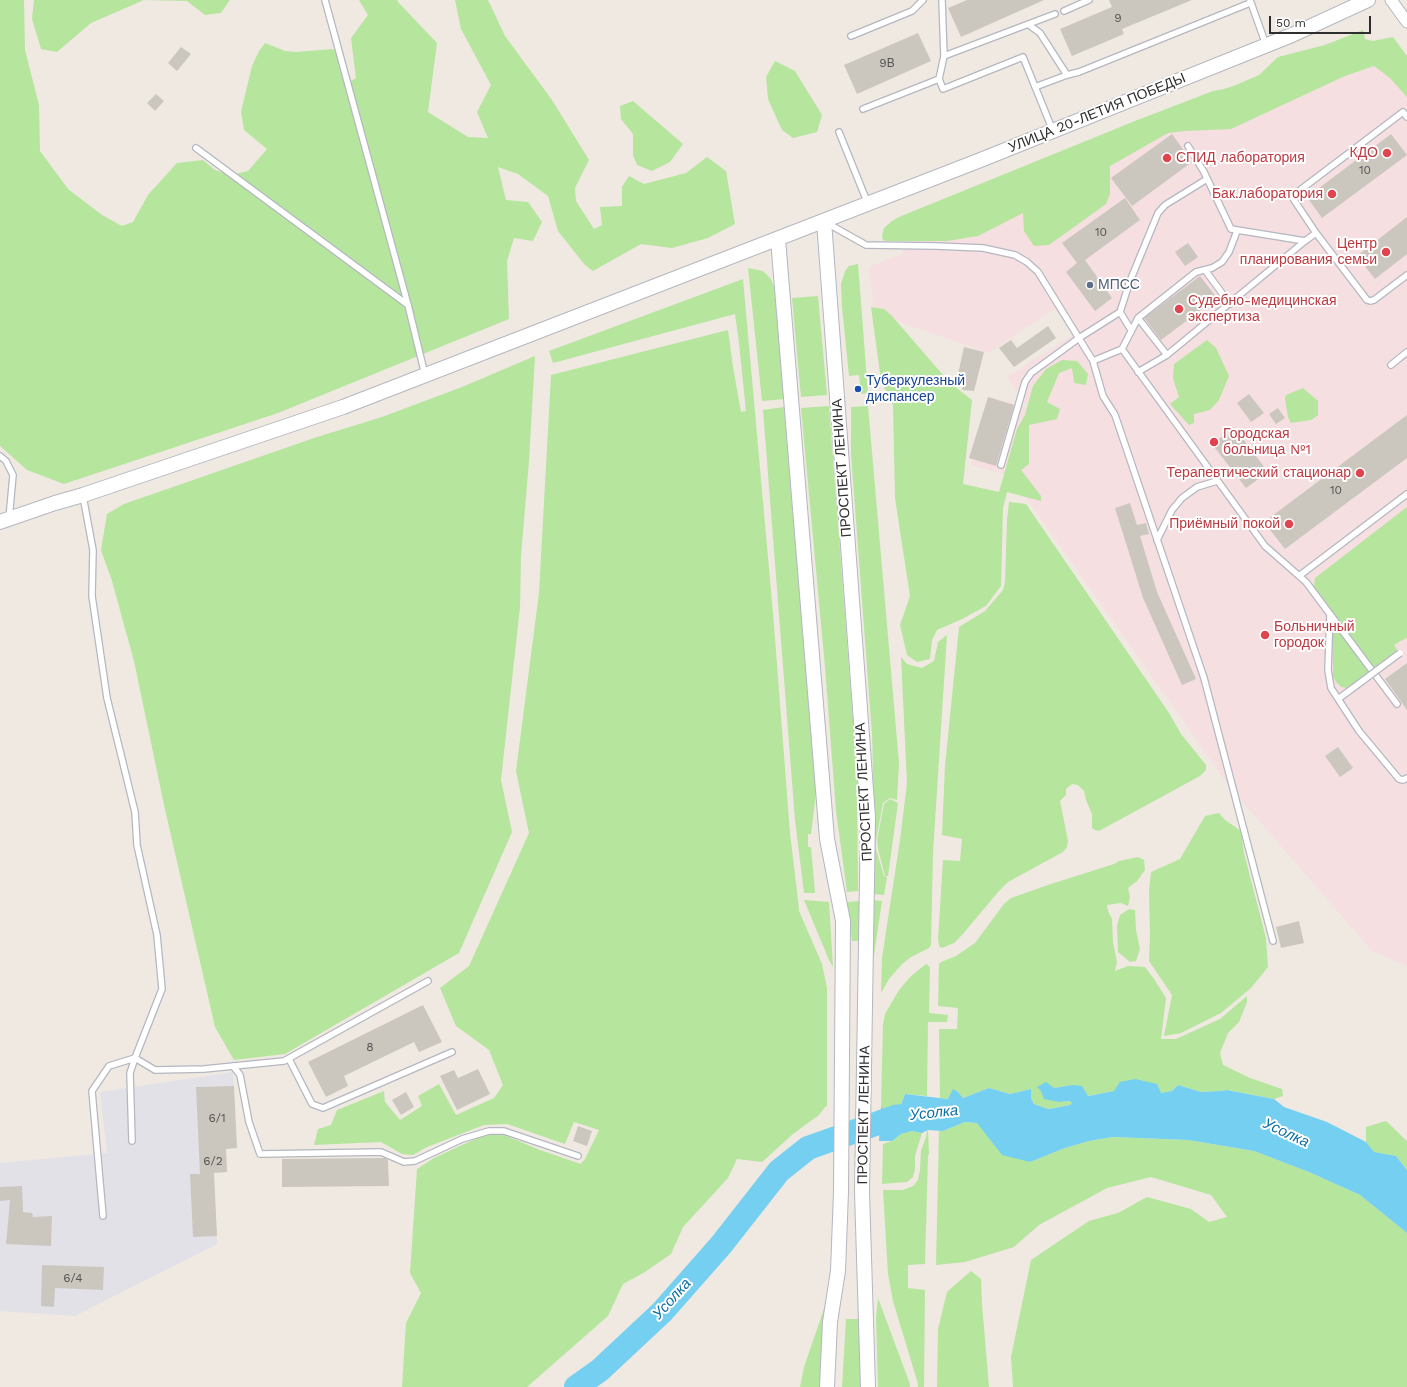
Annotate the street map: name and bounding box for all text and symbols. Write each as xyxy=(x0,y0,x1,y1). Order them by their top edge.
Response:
scale bar xyxy=(1271,8,1373,34)
house number: 9 xyxy=(1114,11,1122,25)
text: 50 m xyxy=(1276,16,1306,30)
house number: 9В xyxy=(879,56,895,70)
street label: УЛИЦА 20-ЛЕТИЯ ПОБЕДЫ xyxy=(1006,70,1188,156)
place label: КДО xyxy=(1349,145,1378,161)
marker: КДО xyxy=(1381,147,1393,159)
place label: СПИД лаборатория xyxy=(1176,150,1305,166)
marker: СПИД лаборатория xyxy=(1161,152,1173,164)
house number: 10 xyxy=(1359,163,1371,177)
place label: Бак.лаборатория xyxy=(1212,186,1323,202)
marker: Бак.лаборатория xyxy=(1326,188,1338,200)
house number: 10 xyxy=(1095,225,1107,239)
place label: Центр планирования семьи xyxy=(1240,236,1377,268)
marker: Центр планирования семьи xyxy=(1380,246,1392,258)
place label: МПСС xyxy=(1098,277,1140,293)
marker: МПСС xyxy=(1085,280,1095,290)
place label: Судебно-медицинская экспертиза xyxy=(1188,293,1337,326)
marker: Судебно-медицинская экспертиза xyxy=(1173,303,1185,315)
place label: Туберкулезный диспансер xyxy=(866,373,965,406)
marker: Туберкулезный диспансер xyxy=(853,384,863,394)
street label: ПРОСПЕКТ ЛЕНИНА xyxy=(829,398,855,538)
place label: Городская больница №1 xyxy=(1223,426,1311,458)
marker: Городская больница №1 xyxy=(1208,436,1220,448)
place label: Терапевтический стационар xyxy=(1167,465,1351,481)
marker: Терапевтический стационар xyxy=(1354,467,1366,479)
house number: 10 xyxy=(1330,483,1342,497)
place label: Приёмный покой xyxy=(1169,516,1280,532)
marker: Приёмный покой xyxy=(1283,518,1295,530)
place label: Больничный городок xyxy=(1274,619,1355,652)
marker: Больничный городок xyxy=(1259,629,1271,641)
street label: ПРОСПЕКТ ЛЕНИНА xyxy=(852,722,876,862)
house number: 8 xyxy=(366,1040,374,1054)
street label: ПРОСПЕКТ ЛЕНИНА xyxy=(854,1045,874,1185)
water label: Усолка xyxy=(909,1102,959,1124)
house number: 6/1 xyxy=(208,1111,226,1125)
water label: Усолка xyxy=(1260,1115,1312,1151)
house number: 6/2 xyxy=(203,1154,223,1168)
house number: 6/4 xyxy=(63,1271,83,1285)
water label: Усолка xyxy=(649,1275,695,1323)

